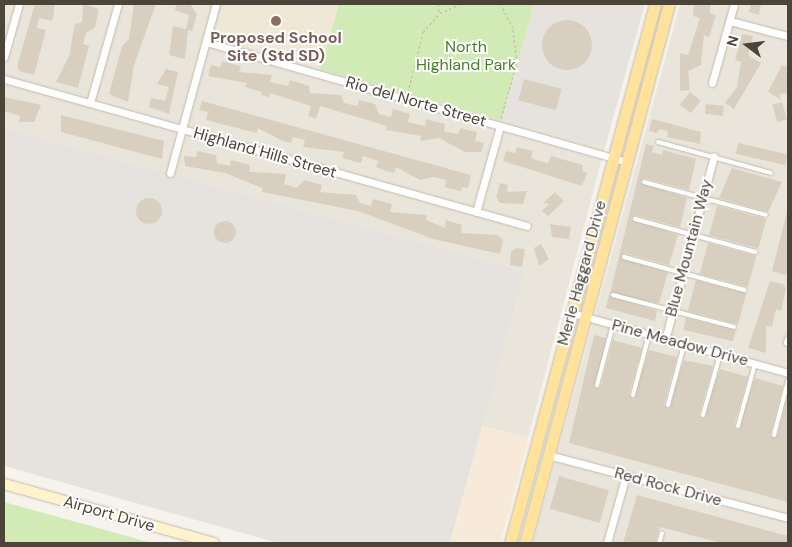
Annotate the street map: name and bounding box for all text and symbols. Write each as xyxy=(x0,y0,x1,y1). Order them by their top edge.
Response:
marker: Proposed School Site (Std SD) xyxy=(270,15,282,27)
north arrow xyxy=(722,20,772,70)
place label: Proposed School Site (Std SD) xyxy=(210,28,342,66)
text: N xyxy=(722,34,743,48)
park label: North Highland Park xyxy=(416,37,516,75)
street label: Rio del Norte Street xyxy=(344,73,488,131)
street label: Highland Hills Street xyxy=(191,123,339,183)
street label: Blue Mountain Way xyxy=(661,177,717,319)
street label: Merle Haggard Drive xyxy=(553,198,611,348)
street label: Pine Meadow Drive xyxy=(610,316,750,370)
street label: Red Rock Drive xyxy=(612,463,724,511)
street label: Airport Drive xyxy=(61,492,157,536)

